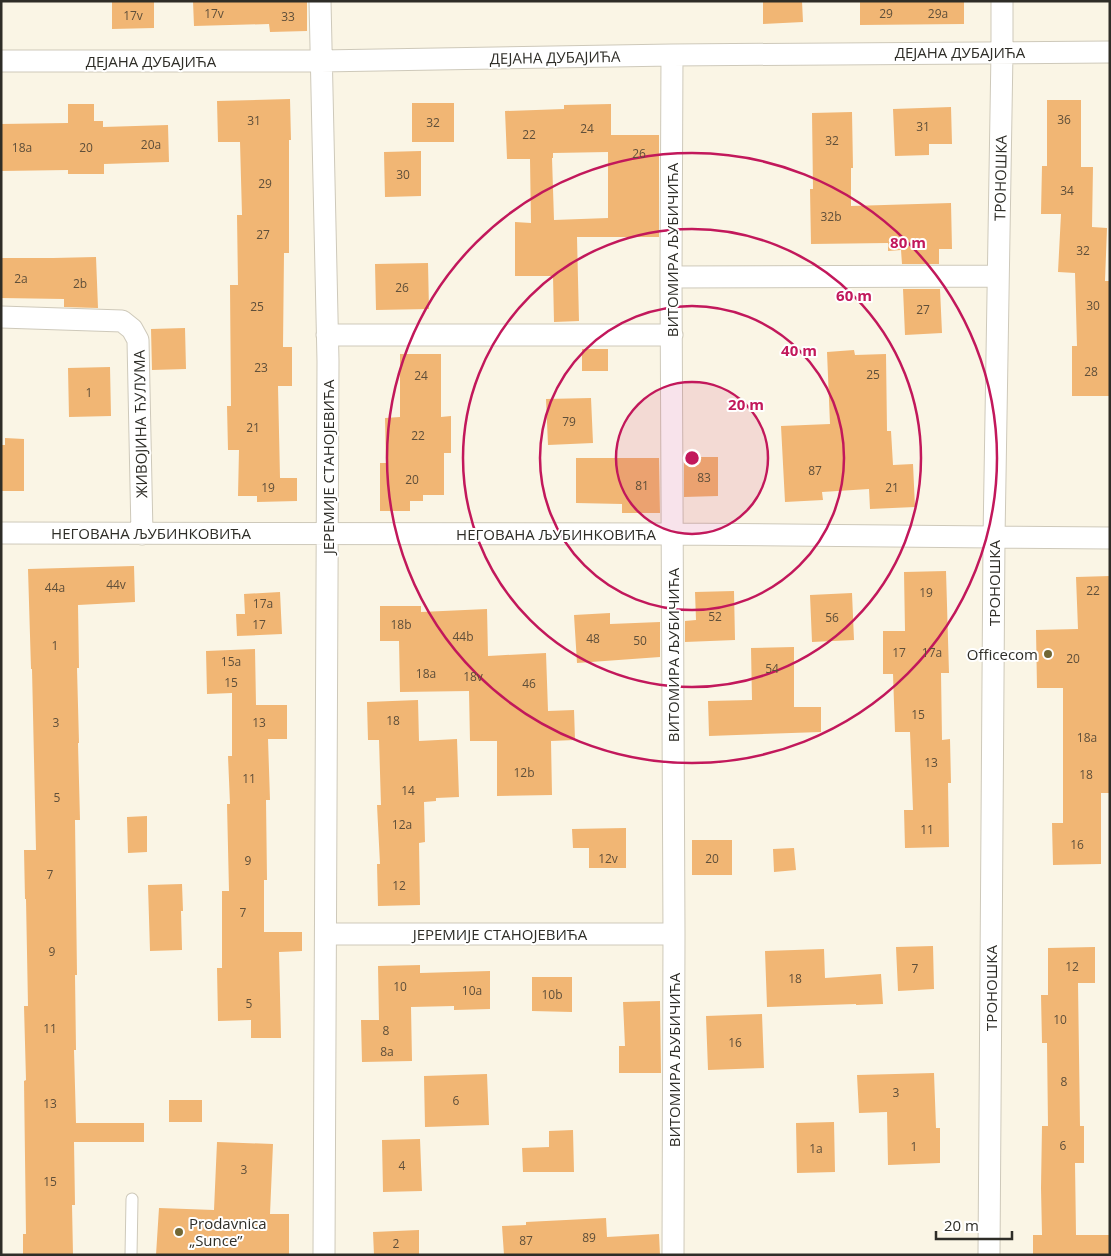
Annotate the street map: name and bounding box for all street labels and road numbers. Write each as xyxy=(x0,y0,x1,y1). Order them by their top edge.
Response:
street label: ДЕЈАНА ДУБАЈИЋА xyxy=(895,42,1026,62)
street label: ДЕЈАНА ДУБАЈИЋА xyxy=(490,46,621,68)
street label: ДЕЈАНА ДУБАЈИЋА xyxy=(86,51,217,71)
street label: ТРОНОШКА xyxy=(989,134,1011,221)
street label: ВИТОМИРА ЉУБИЧИЋА xyxy=(662,162,682,337)
street label: ЖИВОЈИНА ЋУЛУМА xyxy=(129,349,151,498)
street label: ЈЕРЕМИЈЕ СТАНОЈЕВИЋА xyxy=(318,379,338,556)
street label: НЕГОВАНА ЉУБИНКОВИЋА xyxy=(51,523,251,543)
street label: НЕГОВАНА ЉУБИНКОВИЋА xyxy=(456,524,656,544)
street label: ТРОНОШКА xyxy=(984,540,1004,626)
street label: ВИТОМИРА ЉУБИЧИЋА xyxy=(663,567,683,742)
street label: ЈЕРЕМИЈЕ СТАНОЈЕВИЋА xyxy=(411,924,588,944)
street label: ТРОНОШКА xyxy=(981,945,1001,1031)
street label: ВИТОМИРА ЉУБИЧИЋА xyxy=(664,972,684,1147)

